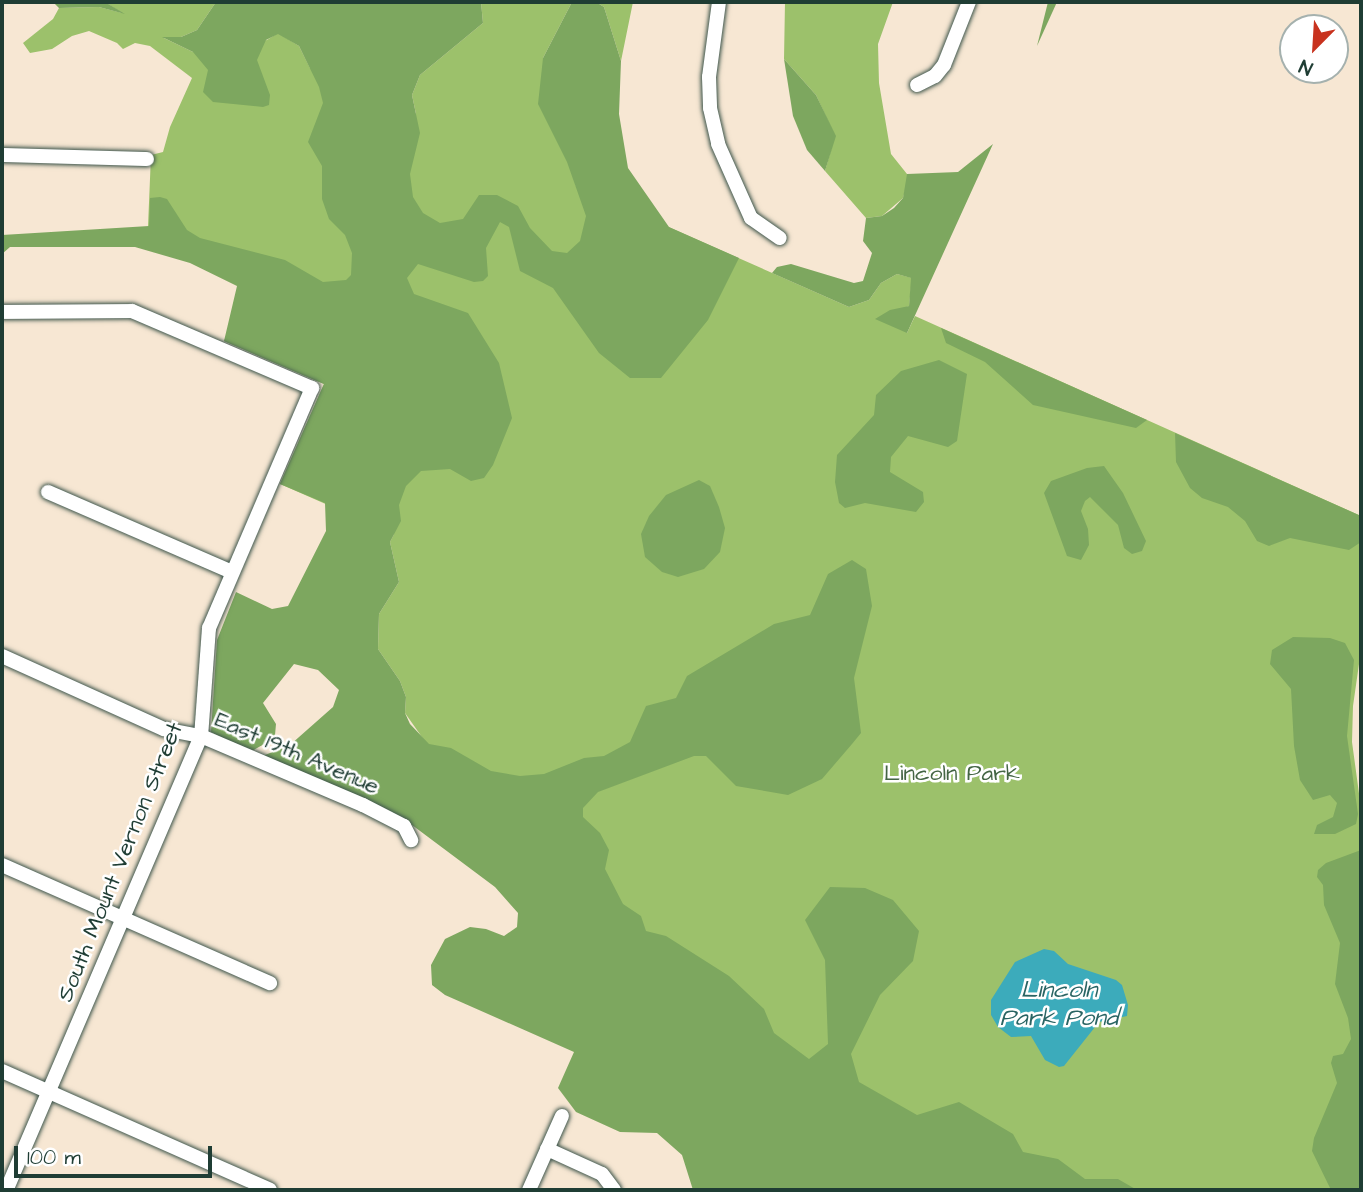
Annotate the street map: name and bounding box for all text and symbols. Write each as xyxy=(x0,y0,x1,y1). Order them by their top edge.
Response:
north arrow xyxy=(1279,14,1349,84)
text: N xyxy=(1295,52,1317,82)
street label: East 19th Avenue xyxy=(211,706,383,800)
street label: South Mount Vernon Street xyxy=(51,718,189,1006)
park label: Lincoln Park xyxy=(884,759,1020,787)
water label: Lincoln Park Pond xyxy=(1000,977,1118,1033)
scale bar xyxy=(18,1132,215,1176)
text: 100 m xyxy=(27,1143,81,1172)

